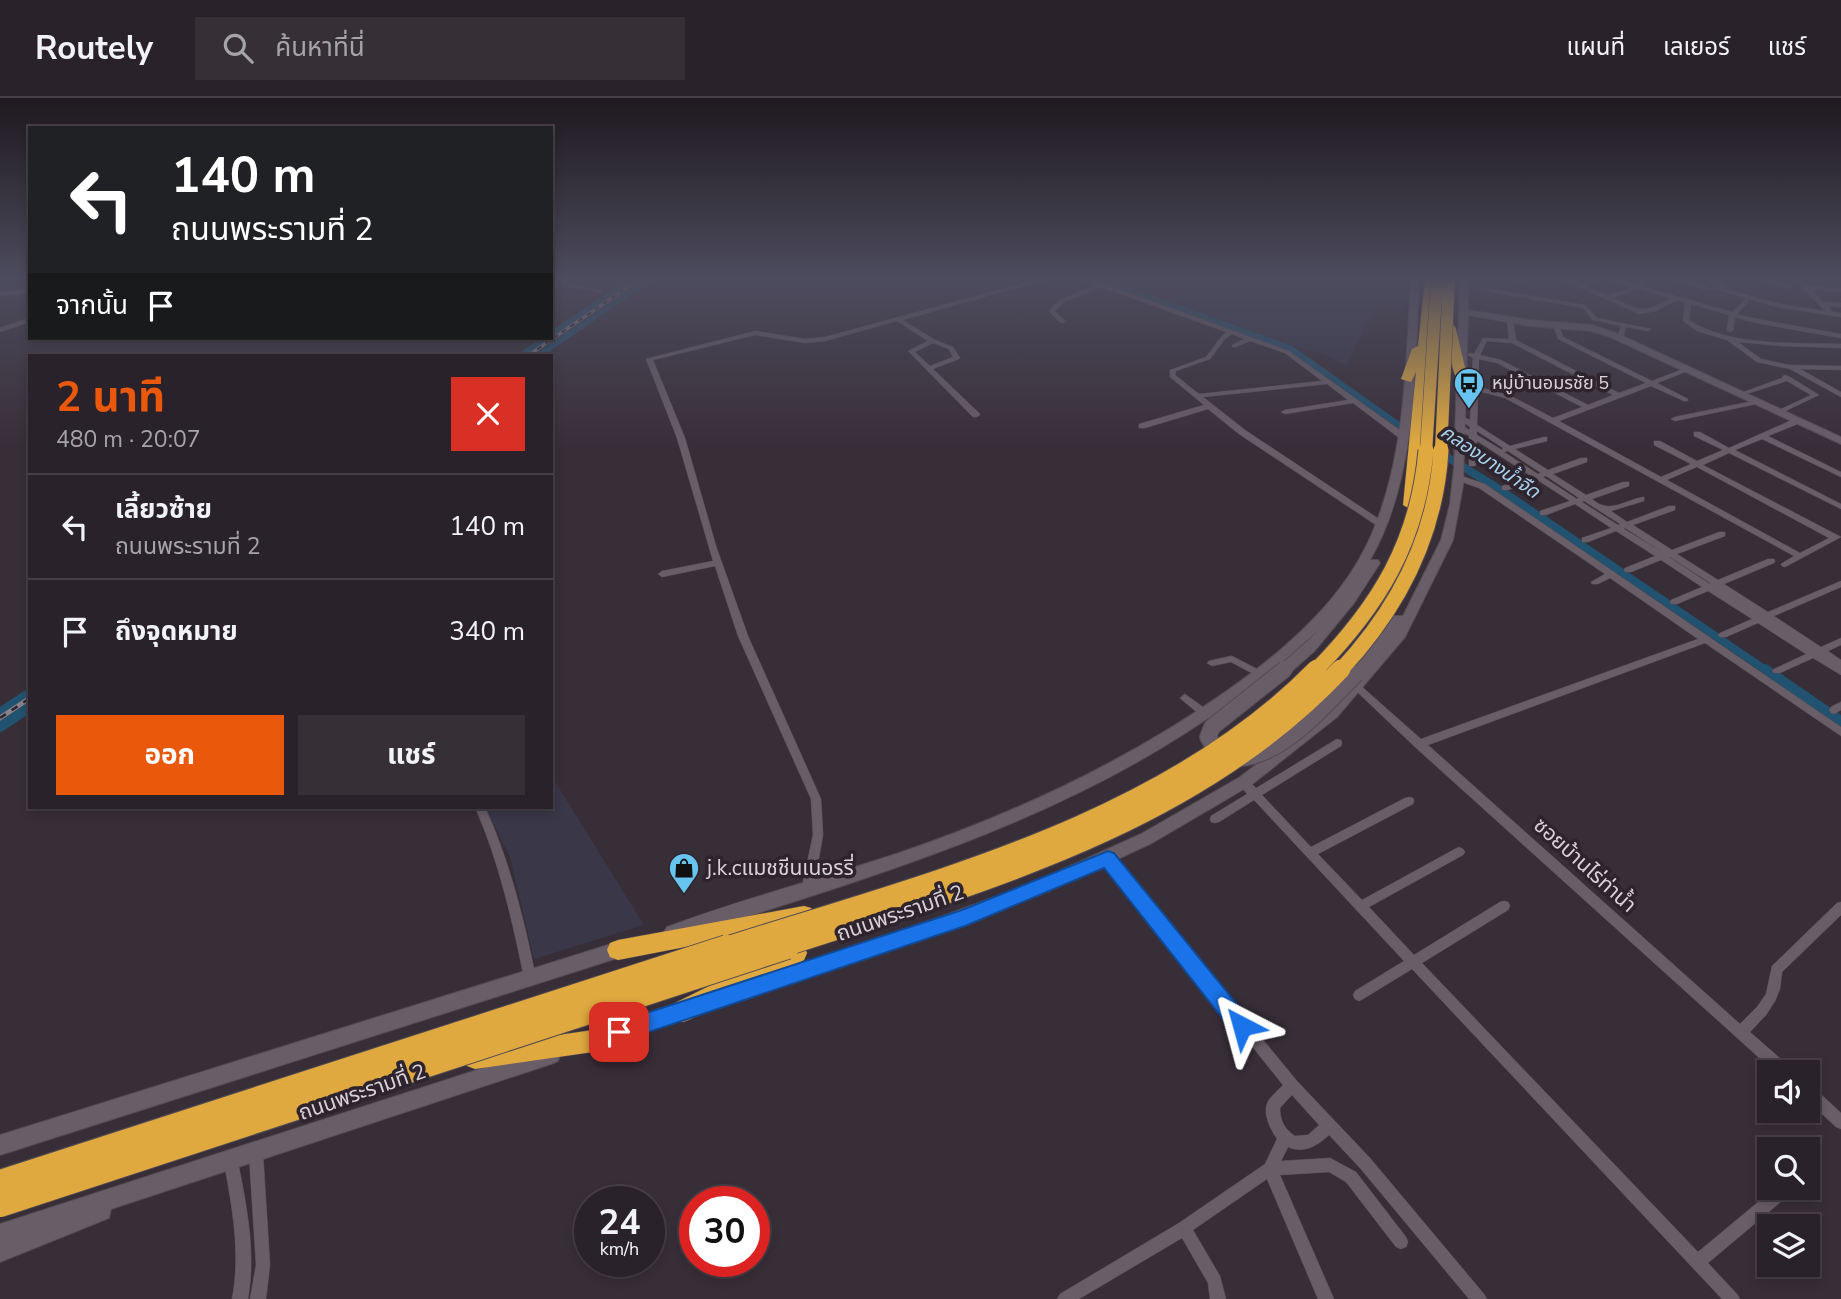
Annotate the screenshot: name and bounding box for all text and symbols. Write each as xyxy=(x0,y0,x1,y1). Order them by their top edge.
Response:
search box xyxy=(195,17,685,80)
text: Routely xyxy=(35,26,153,71)
icon: search xyxy=(219,29,257,67)
text: ค้นหาที่นี่ xyxy=(275,30,365,65)
text: แผนที่ xyxy=(1567,31,1625,63)
text: เลเยอร์ xyxy=(1663,31,1730,63)
text: แชร์ xyxy=(1768,31,1806,63)
text: 140 m xyxy=(171,142,315,209)
icon: left xyxy=(56,154,147,245)
text: ถนนพระรามที่ 2 xyxy=(171,208,373,251)
icon: arrive xyxy=(142,287,180,325)
text: จากนั้น xyxy=(56,288,128,323)
bus stop icon: หมู่บ้านอมรชัย 5 xyxy=(1452,366,1486,410)
text: 2 นาที xyxy=(56,369,165,426)
place label: หมู่บ้านอมรชัย 5 xyxy=(1492,371,1609,395)
button: close xyxy=(451,377,525,451)
water label: คลองบางน้ำจืด xyxy=(1435,418,1546,505)
text: 480 m · 20:07 xyxy=(56,424,201,455)
text: เลี้ยวซ้าย xyxy=(115,492,212,527)
icon: left xyxy=(56,508,94,546)
text: 140 m xyxy=(449,509,525,544)
text: ถนนพระรามที่ 2 xyxy=(115,531,260,562)
icon: arrive xyxy=(56,613,94,651)
text: ถึงจุดหมาย xyxy=(115,614,238,649)
text: 340 m xyxy=(449,614,525,649)
button: ออก xyxy=(56,715,284,795)
button: แชร์ xyxy=(298,715,525,795)
street label: ซอยบ้านไร่ท่าน้ำ xyxy=(1528,811,1643,919)
shop icon: j.k.cแมชชีนเนอรรี่ xyxy=(667,851,701,895)
place label: j.k.cแมชชีนเนอรรี่ xyxy=(705,853,854,882)
street label: ถนนพระรามที่ 2 xyxy=(832,877,967,948)
position arrow xyxy=(1205,989,1279,1063)
pin xyxy=(589,1002,649,1062)
icon: arrive xyxy=(600,1013,638,1051)
street label: ถนนพระรามที่ 2 xyxy=(294,1056,429,1127)
map controls xyxy=(1757,1060,1820,1277)
button: sound xyxy=(1757,1060,1820,1123)
button: search xyxy=(1757,1137,1820,1200)
speed limit sign: 30 xyxy=(679,1186,770,1277)
text: 24 xyxy=(598,1199,641,1246)
button: layers xyxy=(1757,1214,1820,1277)
text: km/h xyxy=(600,1237,639,1261)

